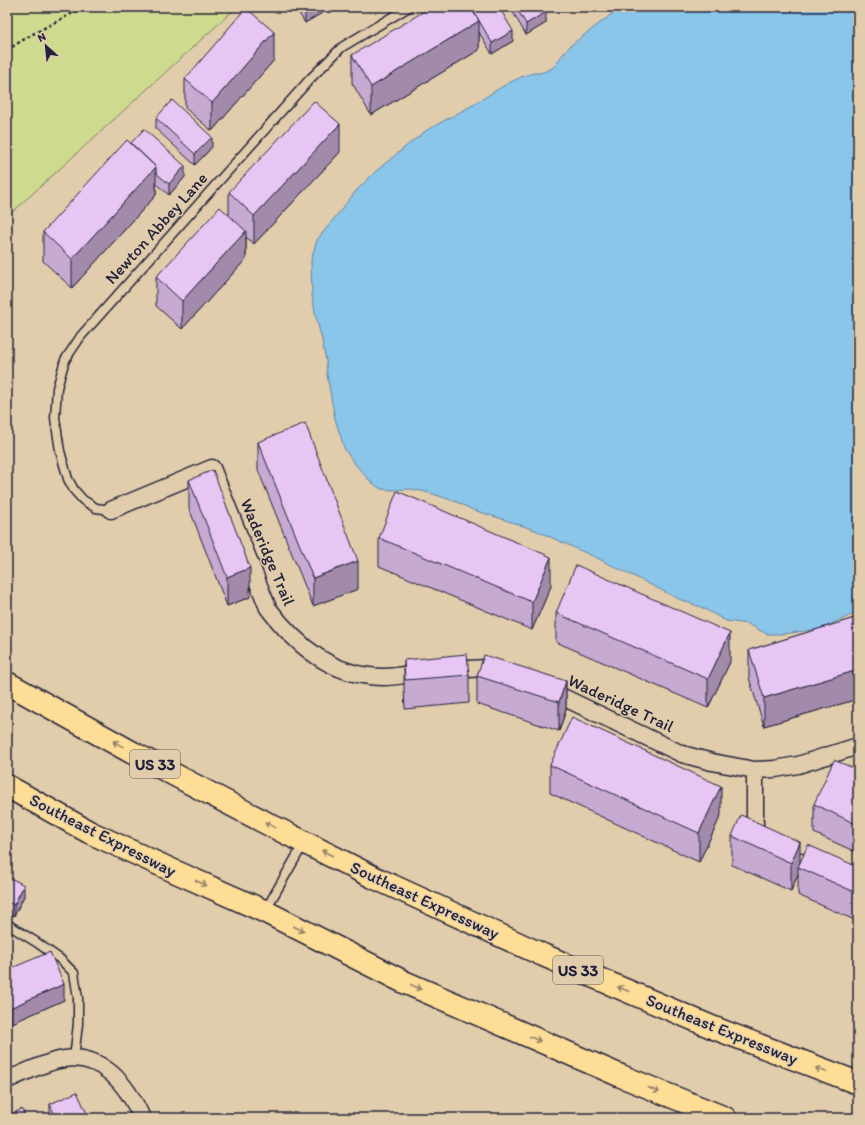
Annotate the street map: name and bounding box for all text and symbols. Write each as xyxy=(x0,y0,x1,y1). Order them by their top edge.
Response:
north arrow xyxy=(26,26,66,66)
text: N xyxy=(35,30,48,45)
street label: Newton Abbey Lane xyxy=(101,168,211,288)
street label: Waderidge Trail xyxy=(236,495,300,609)
street label: Waderidge Trail xyxy=(565,670,677,736)
one-way arrow xyxy=(112,740,124,748)
road number: US 33 xyxy=(130,750,180,778)
street label: Southeast Expressway xyxy=(26,789,180,881)
one-way arrow xyxy=(264,820,276,828)
one-way arrow xyxy=(321,849,333,857)
street label: Southeast Expressway xyxy=(347,857,503,943)
one-way arrow xyxy=(194,880,206,887)
one-way arrow xyxy=(293,926,305,933)
road number: US 33 xyxy=(553,956,603,984)
one-way arrow xyxy=(409,983,421,991)
one-way arrow xyxy=(618,985,630,992)
street label: Southeast Expressway xyxy=(643,989,801,1069)
one-way arrow xyxy=(529,1035,541,1043)
one-way arrow xyxy=(816,1065,828,1073)
one-way arrow xyxy=(648,1086,660,1094)

